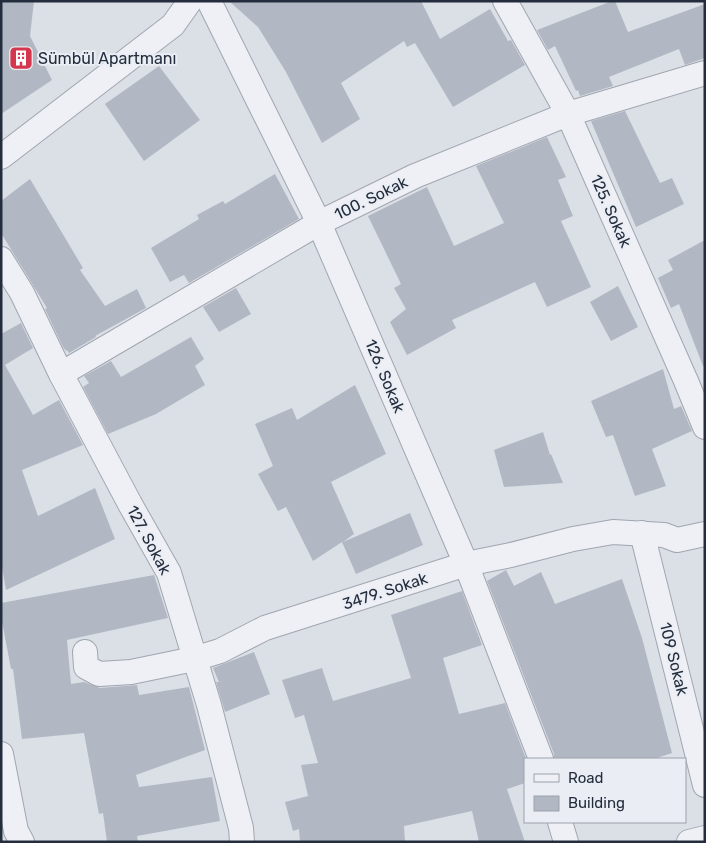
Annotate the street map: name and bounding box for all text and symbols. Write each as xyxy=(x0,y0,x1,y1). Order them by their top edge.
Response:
building icon: Sümbül Apartmanı xyxy=(8,45,34,71)
place label: Sümbül Apartmanı xyxy=(38,49,176,68)
street label: 100. Sokak xyxy=(331,172,411,224)
street label: 125. Sokak xyxy=(586,172,636,251)
street label: 126. Sokak xyxy=(361,336,409,416)
street label: 127. Sokak xyxy=(123,502,175,579)
street label: 3479. Sokak xyxy=(340,568,431,614)
street label: 109 Sokak xyxy=(656,620,692,698)
legend xyxy=(524,758,686,823)
text: Road xyxy=(568,769,604,787)
text: Building xyxy=(568,794,625,812)

